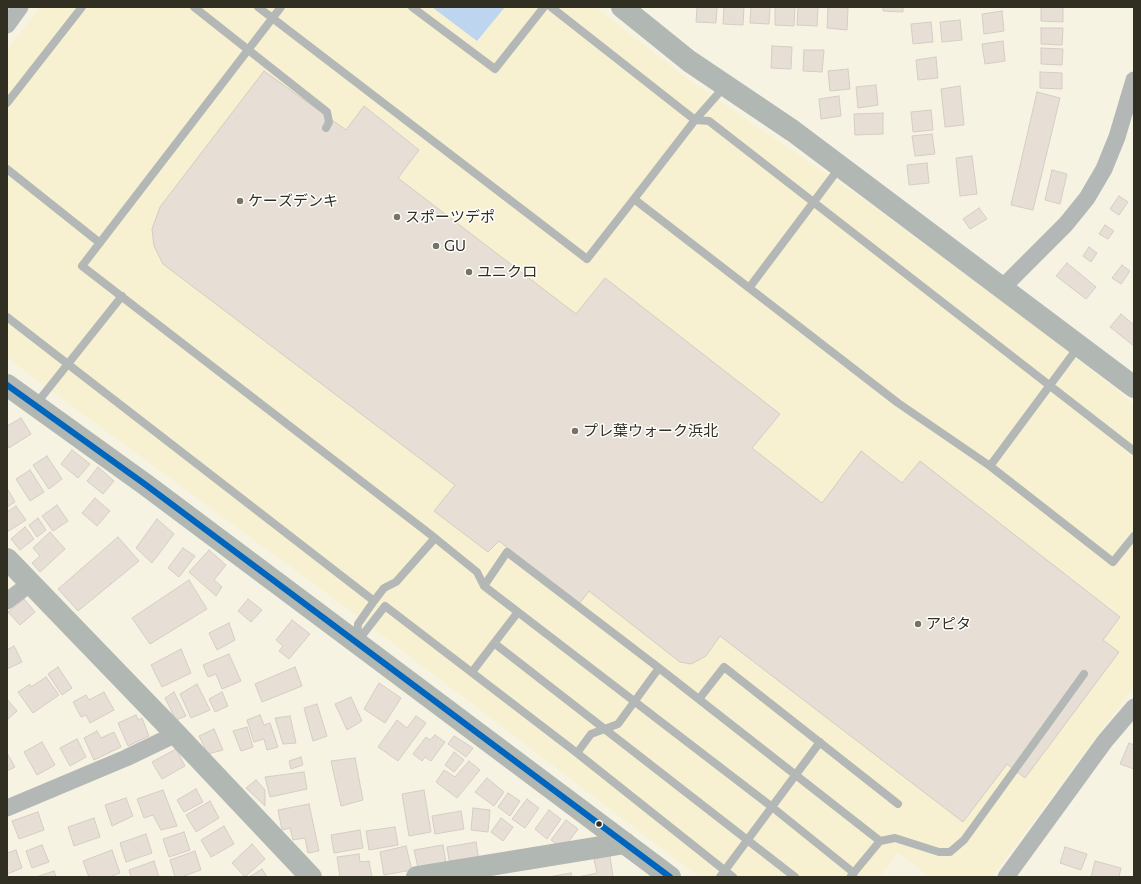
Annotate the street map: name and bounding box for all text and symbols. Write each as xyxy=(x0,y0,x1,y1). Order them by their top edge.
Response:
place label: ケーズデンキ xyxy=(248,192,338,210)
marker: ケーズデンキ xyxy=(235,196,245,206)
place label: スポーツデポ xyxy=(405,208,495,226)
marker: スポーツデポ xyxy=(392,212,402,222)
place label: GU xyxy=(444,237,466,255)
marker: GU xyxy=(431,241,441,251)
place label: ユニクロ xyxy=(477,263,537,281)
marker: ユニクロ xyxy=(464,267,474,277)
place label: プレ葉ウォーク浜北 xyxy=(583,422,718,440)
marker: プレ葉ウォーク浜北 xyxy=(570,426,580,436)
place label: アピタ xyxy=(926,615,971,633)
marker: アピタ xyxy=(913,619,923,629)
unlabelled marker xyxy=(594,819,604,829)

